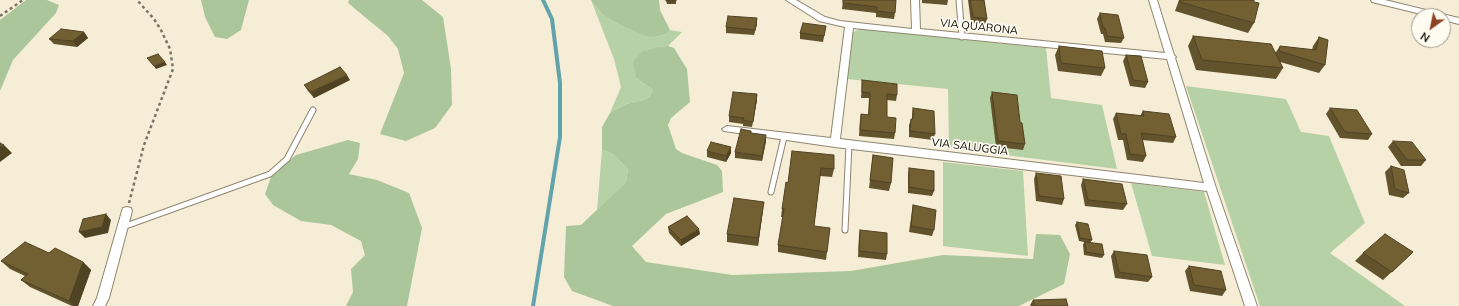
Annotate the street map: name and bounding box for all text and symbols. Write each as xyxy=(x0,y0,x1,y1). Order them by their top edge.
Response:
north arrow xyxy=(1411,8,1451,48)
street label: VIA QUARONA xyxy=(939,16,1019,38)
text: N xyxy=(1418,29,1432,45)
street label: VIA SALUGGIA xyxy=(931,136,1009,158)

